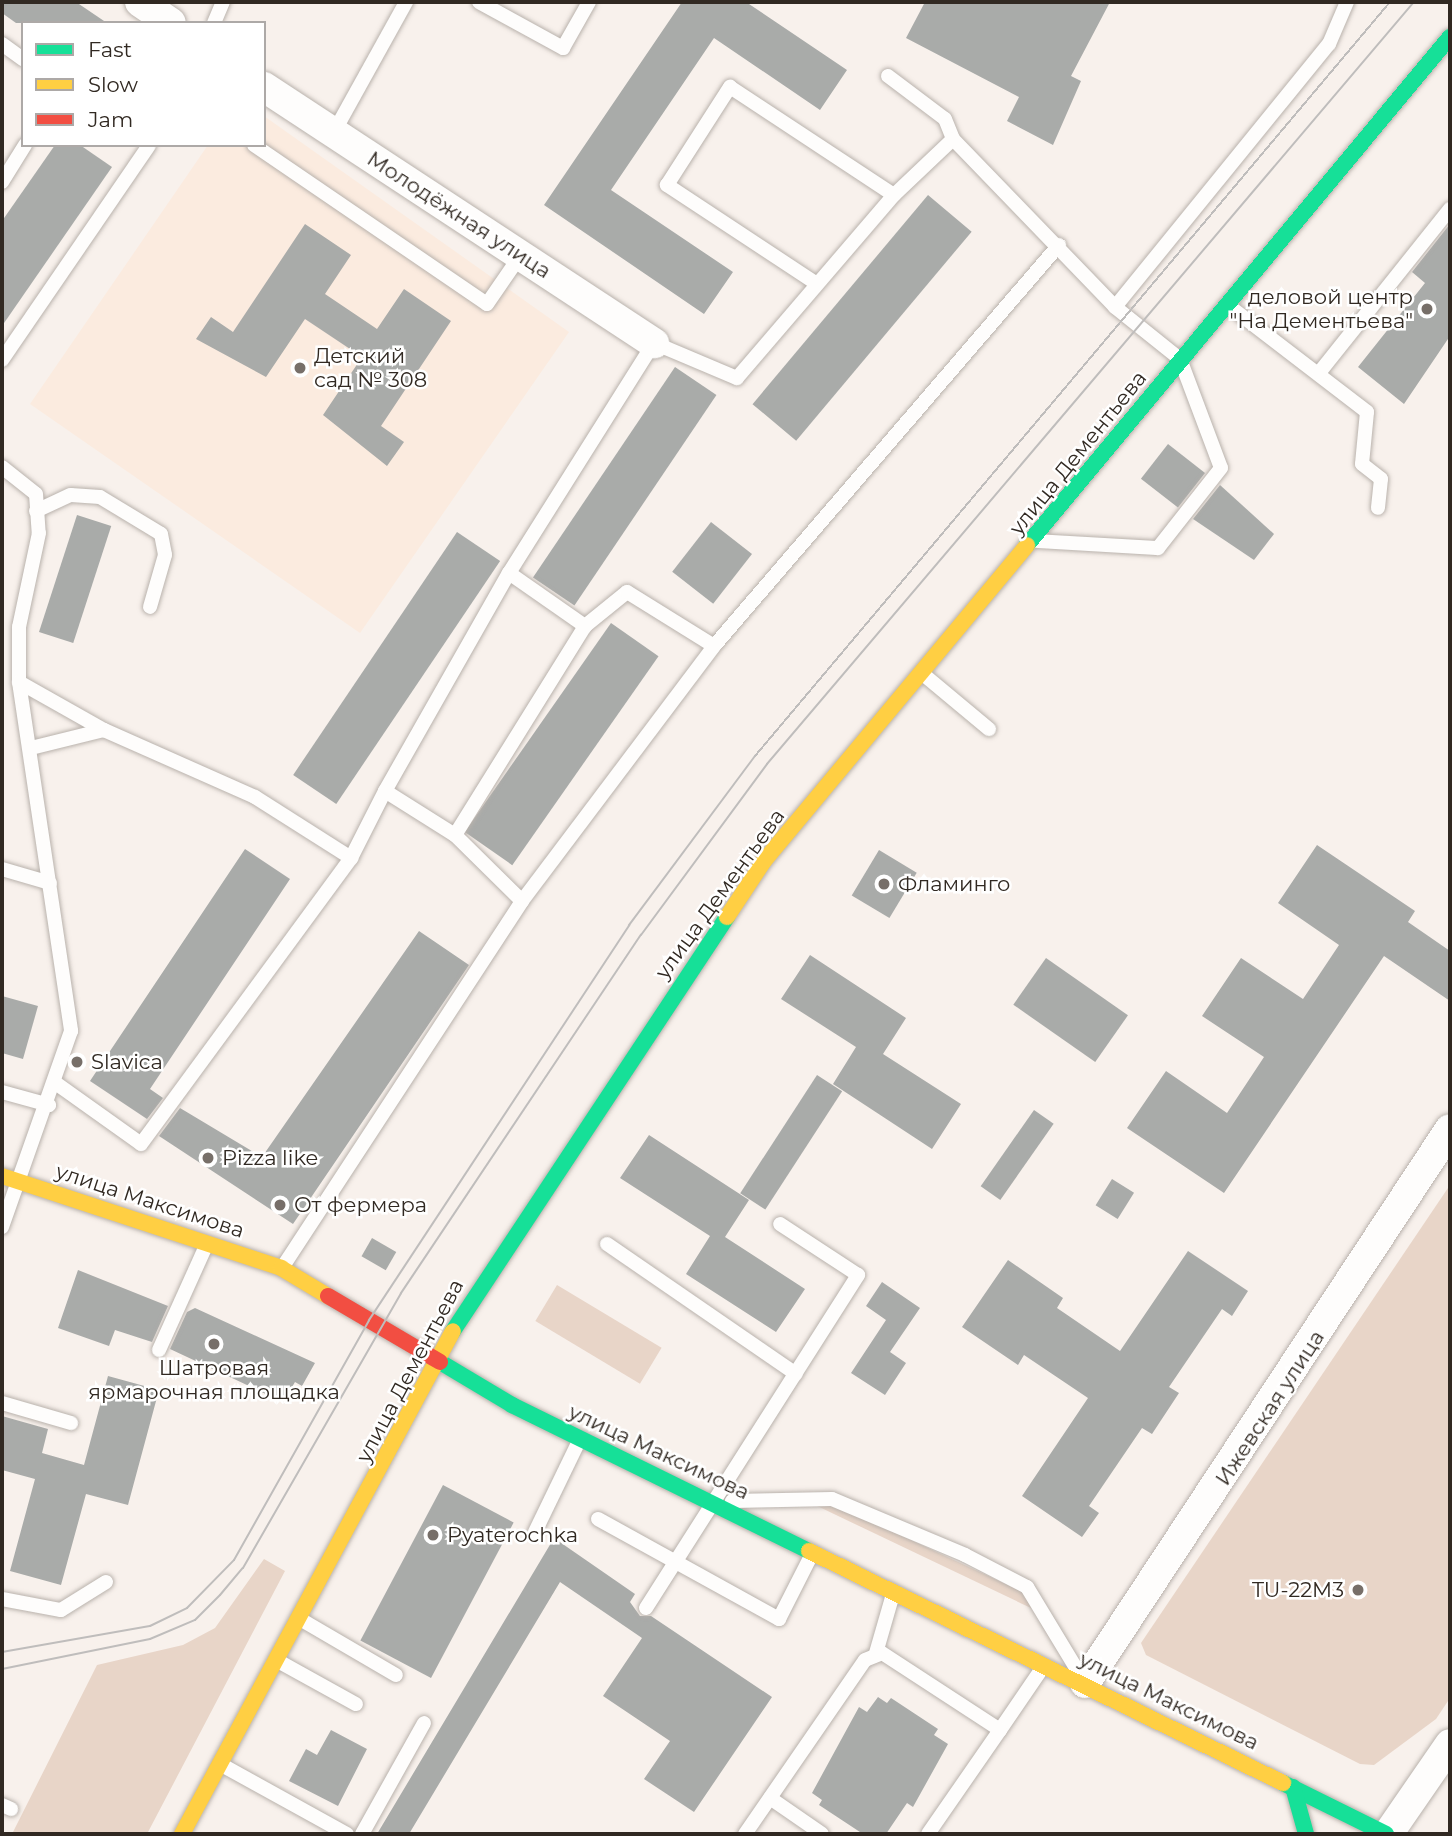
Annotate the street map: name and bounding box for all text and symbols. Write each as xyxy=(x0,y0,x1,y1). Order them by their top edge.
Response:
legend xyxy=(21,21,266,147)
text: Fast xyxy=(88,37,132,62)
text: Slow xyxy=(88,72,138,97)
text: Jam xyxy=(88,107,133,132)
street label: Молодёжная улица xyxy=(362,146,556,284)
place label: деловой центр "На Дементьева" xyxy=(1230,284,1413,334)
marker: деловой центр "На Дементьева" xyxy=(1419,301,1435,317)
place label: Детский сад № 308 xyxy=(314,343,427,393)
marker: Детский сад № 308 xyxy=(292,360,308,376)
street label: улица Дементьева xyxy=(1004,366,1152,540)
street label: улица Дементьева xyxy=(650,804,790,984)
place label: Фламинго xyxy=(898,871,1010,897)
marker: Фламинго xyxy=(876,876,892,892)
place label: Slavica xyxy=(91,1049,163,1075)
marker: Slavica xyxy=(69,1054,85,1070)
place label: Pizza like xyxy=(222,1145,318,1171)
marker: Pizza like xyxy=(200,1150,216,1166)
street label: улица Максимова xyxy=(53,1159,247,1243)
place label: От фермера xyxy=(294,1192,427,1218)
marker: От фермера xyxy=(272,1197,288,1213)
street label: улица Дементьева xyxy=(351,1275,469,1467)
street label: Ижевская улица xyxy=(1210,1326,1330,1490)
marker: Шатровая ярмарочная площадка xyxy=(206,1336,222,1352)
place label: Шатровая ярмарочная площадка xyxy=(88,1355,340,1405)
street label: улица Максимова xyxy=(565,1399,753,1505)
place label: Pyaterochka xyxy=(447,1522,578,1548)
marker: Pyaterochka xyxy=(425,1527,441,1543)
place label: TU-22M3 xyxy=(1252,1577,1344,1603)
marker: TU-22M3 xyxy=(1350,1582,1366,1598)
street label: улица Максимова xyxy=(1075,1647,1263,1755)

